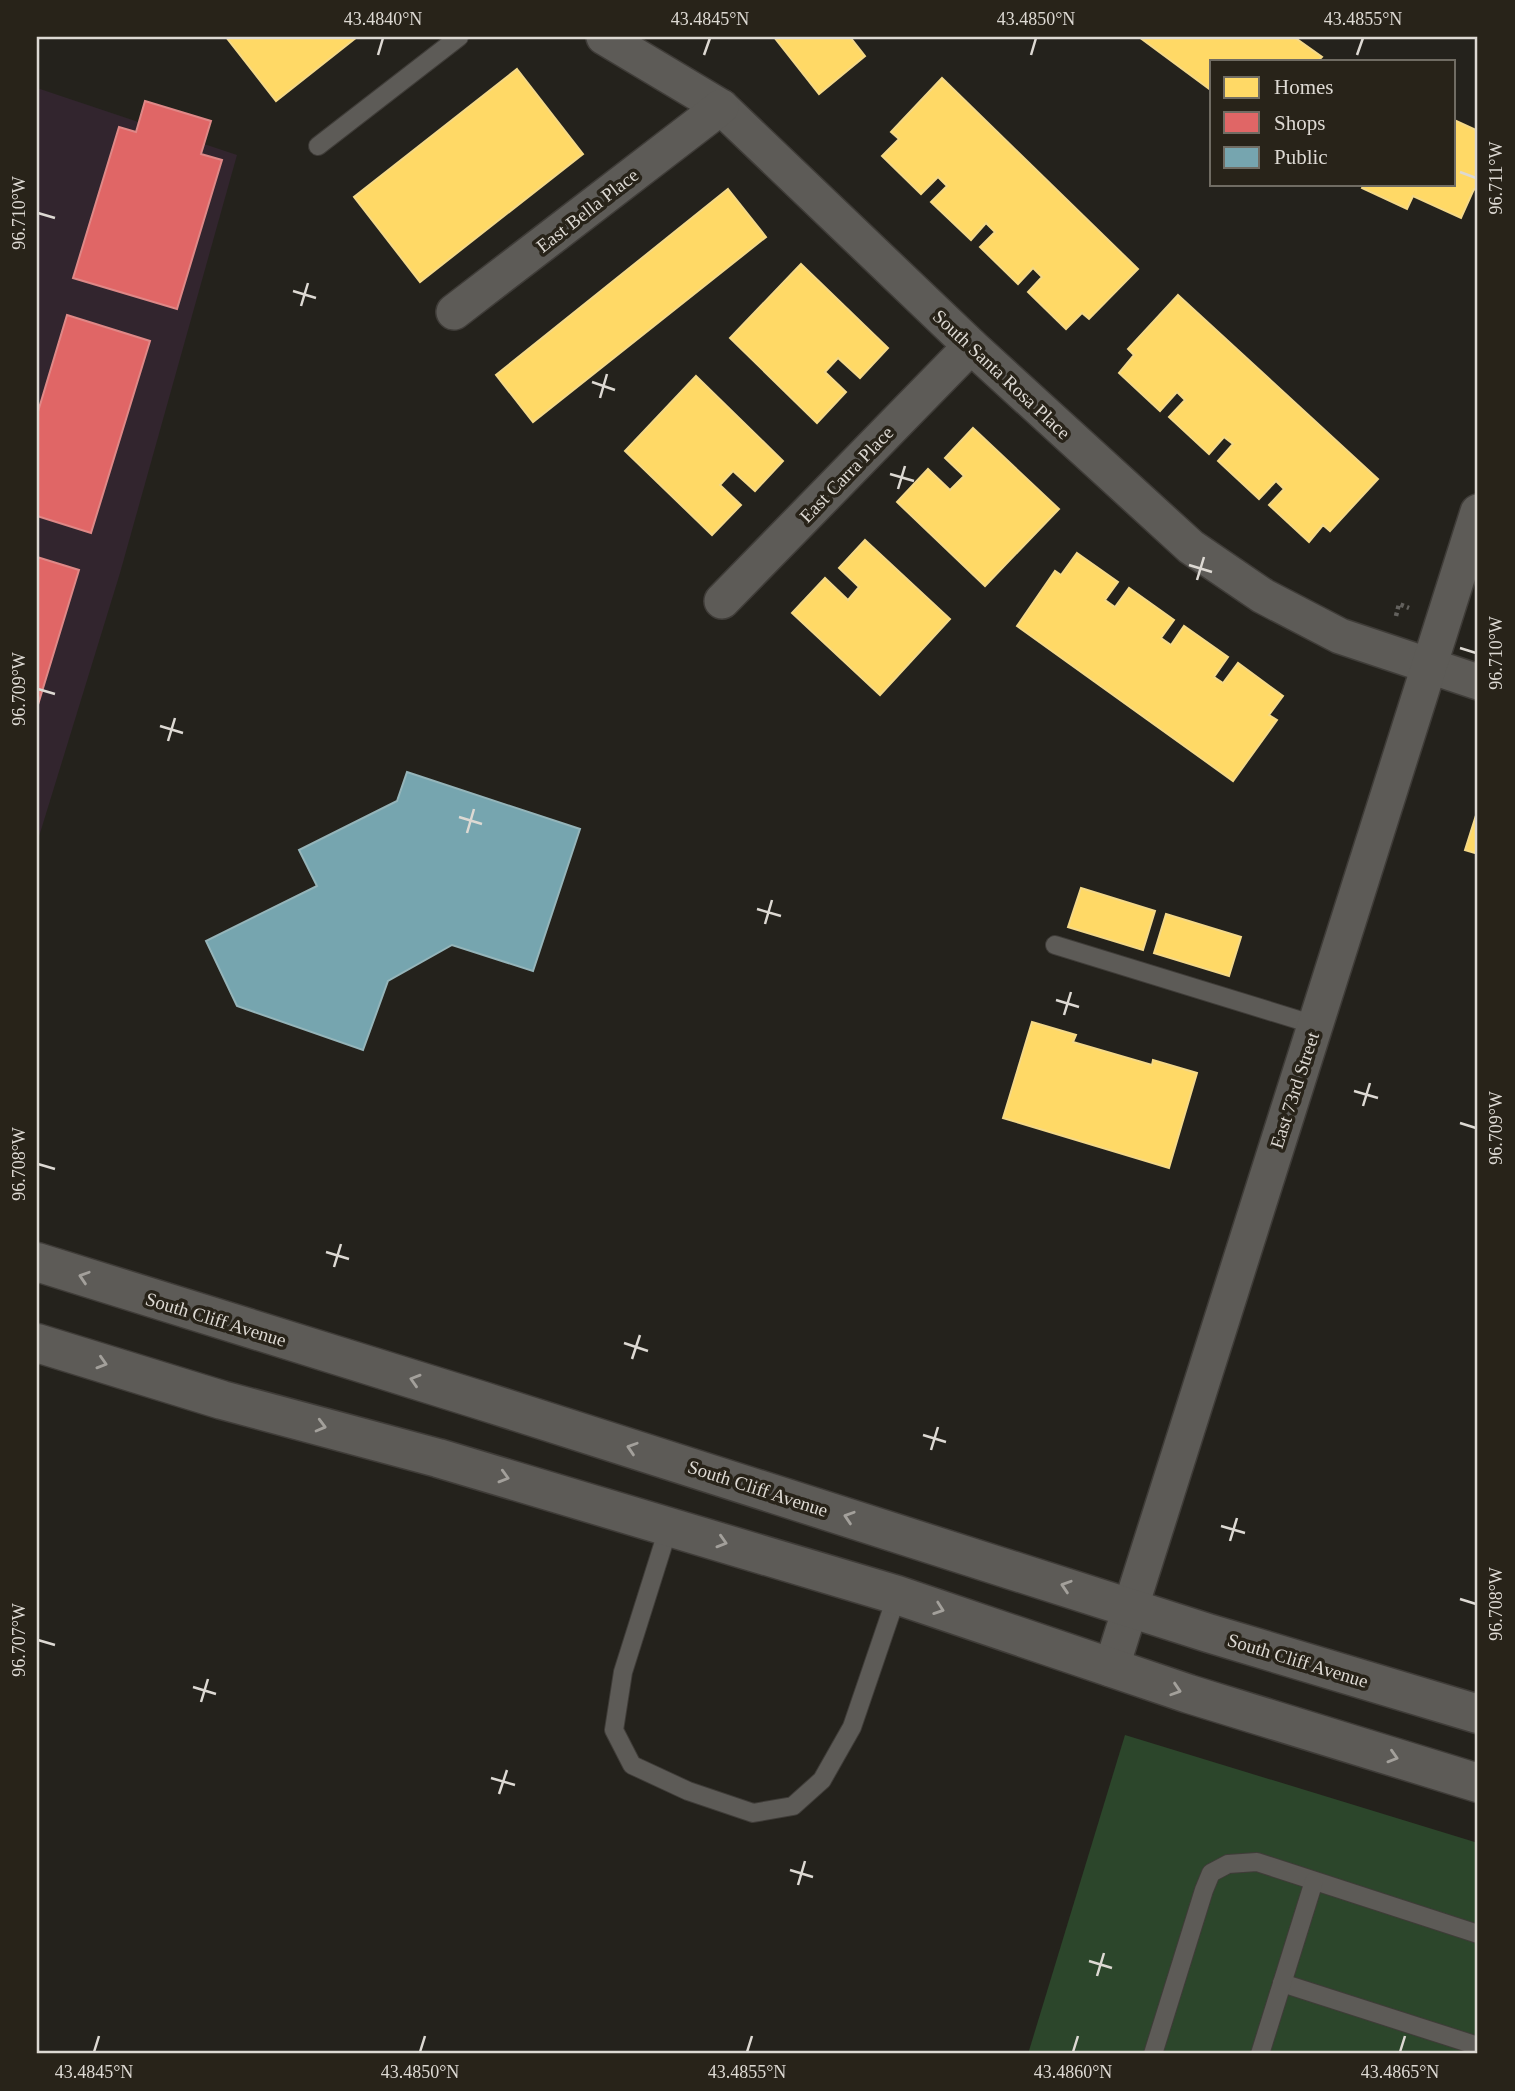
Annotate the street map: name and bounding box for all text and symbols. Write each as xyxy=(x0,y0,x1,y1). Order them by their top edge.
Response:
text: 43.4840°N xyxy=(344,9,422,29)
text: 43.4845°N xyxy=(671,9,749,29)
text: 43.4850°N xyxy=(997,9,1075,29)
text: 43.4855°N xyxy=(1324,9,1402,29)
legend xyxy=(1210,60,1456,186)
text: Homes xyxy=(1274,75,1334,99)
text: Shops xyxy=(1274,111,1325,135)
text: 96.711°W xyxy=(1486,141,1506,215)
text: Public xyxy=(1274,145,1328,169)
street label: East Bella Place xyxy=(532,164,642,257)
text: 96.710°W xyxy=(9,176,29,250)
street label: South Santa Rosa Place xyxy=(929,305,1075,443)
street label: East Carra Place xyxy=(795,422,898,527)
text: 96.710°W xyxy=(1486,616,1506,690)
text: 96.709°W xyxy=(9,652,29,726)
street label: East 73rd Street xyxy=(1266,1029,1323,1151)
text: 96.709°W xyxy=(1486,1091,1506,1165)
text: 96.708°W xyxy=(9,1127,29,1201)
one-way arrow xyxy=(78,1271,91,1285)
street label: South Cliff Avenue xyxy=(143,1288,289,1351)
one-way arrow xyxy=(95,1355,108,1369)
one-way arrow xyxy=(409,1373,421,1388)
one-way arrow xyxy=(314,1418,326,1432)
one-way arrow xyxy=(626,1442,639,1456)
street label: South Cliff Avenue xyxy=(685,1456,831,1521)
one-way arrow xyxy=(497,1469,509,1483)
one-way arrow xyxy=(843,1511,855,1525)
one-way arrow xyxy=(715,1533,727,1548)
text: 96.708°W xyxy=(1486,1567,1506,1641)
one-way arrow xyxy=(1060,1580,1072,1594)
one-way arrow xyxy=(932,1601,944,1615)
text: 96.707°W xyxy=(9,1603,29,1677)
street label: South Cliff Avenue xyxy=(1225,1629,1371,1692)
one-way arrow xyxy=(1169,1682,1181,1696)
one-way arrow xyxy=(1387,1748,1399,1763)
text: 43.4845°N xyxy=(55,2062,133,2082)
text: 43.4850°N xyxy=(381,2062,459,2082)
text: 43.4855°N xyxy=(708,2062,786,2082)
text: 43.4860°N xyxy=(1034,2062,1112,2082)
text: 43.4865°N xyxy=(1361,2062,1439,2082)

